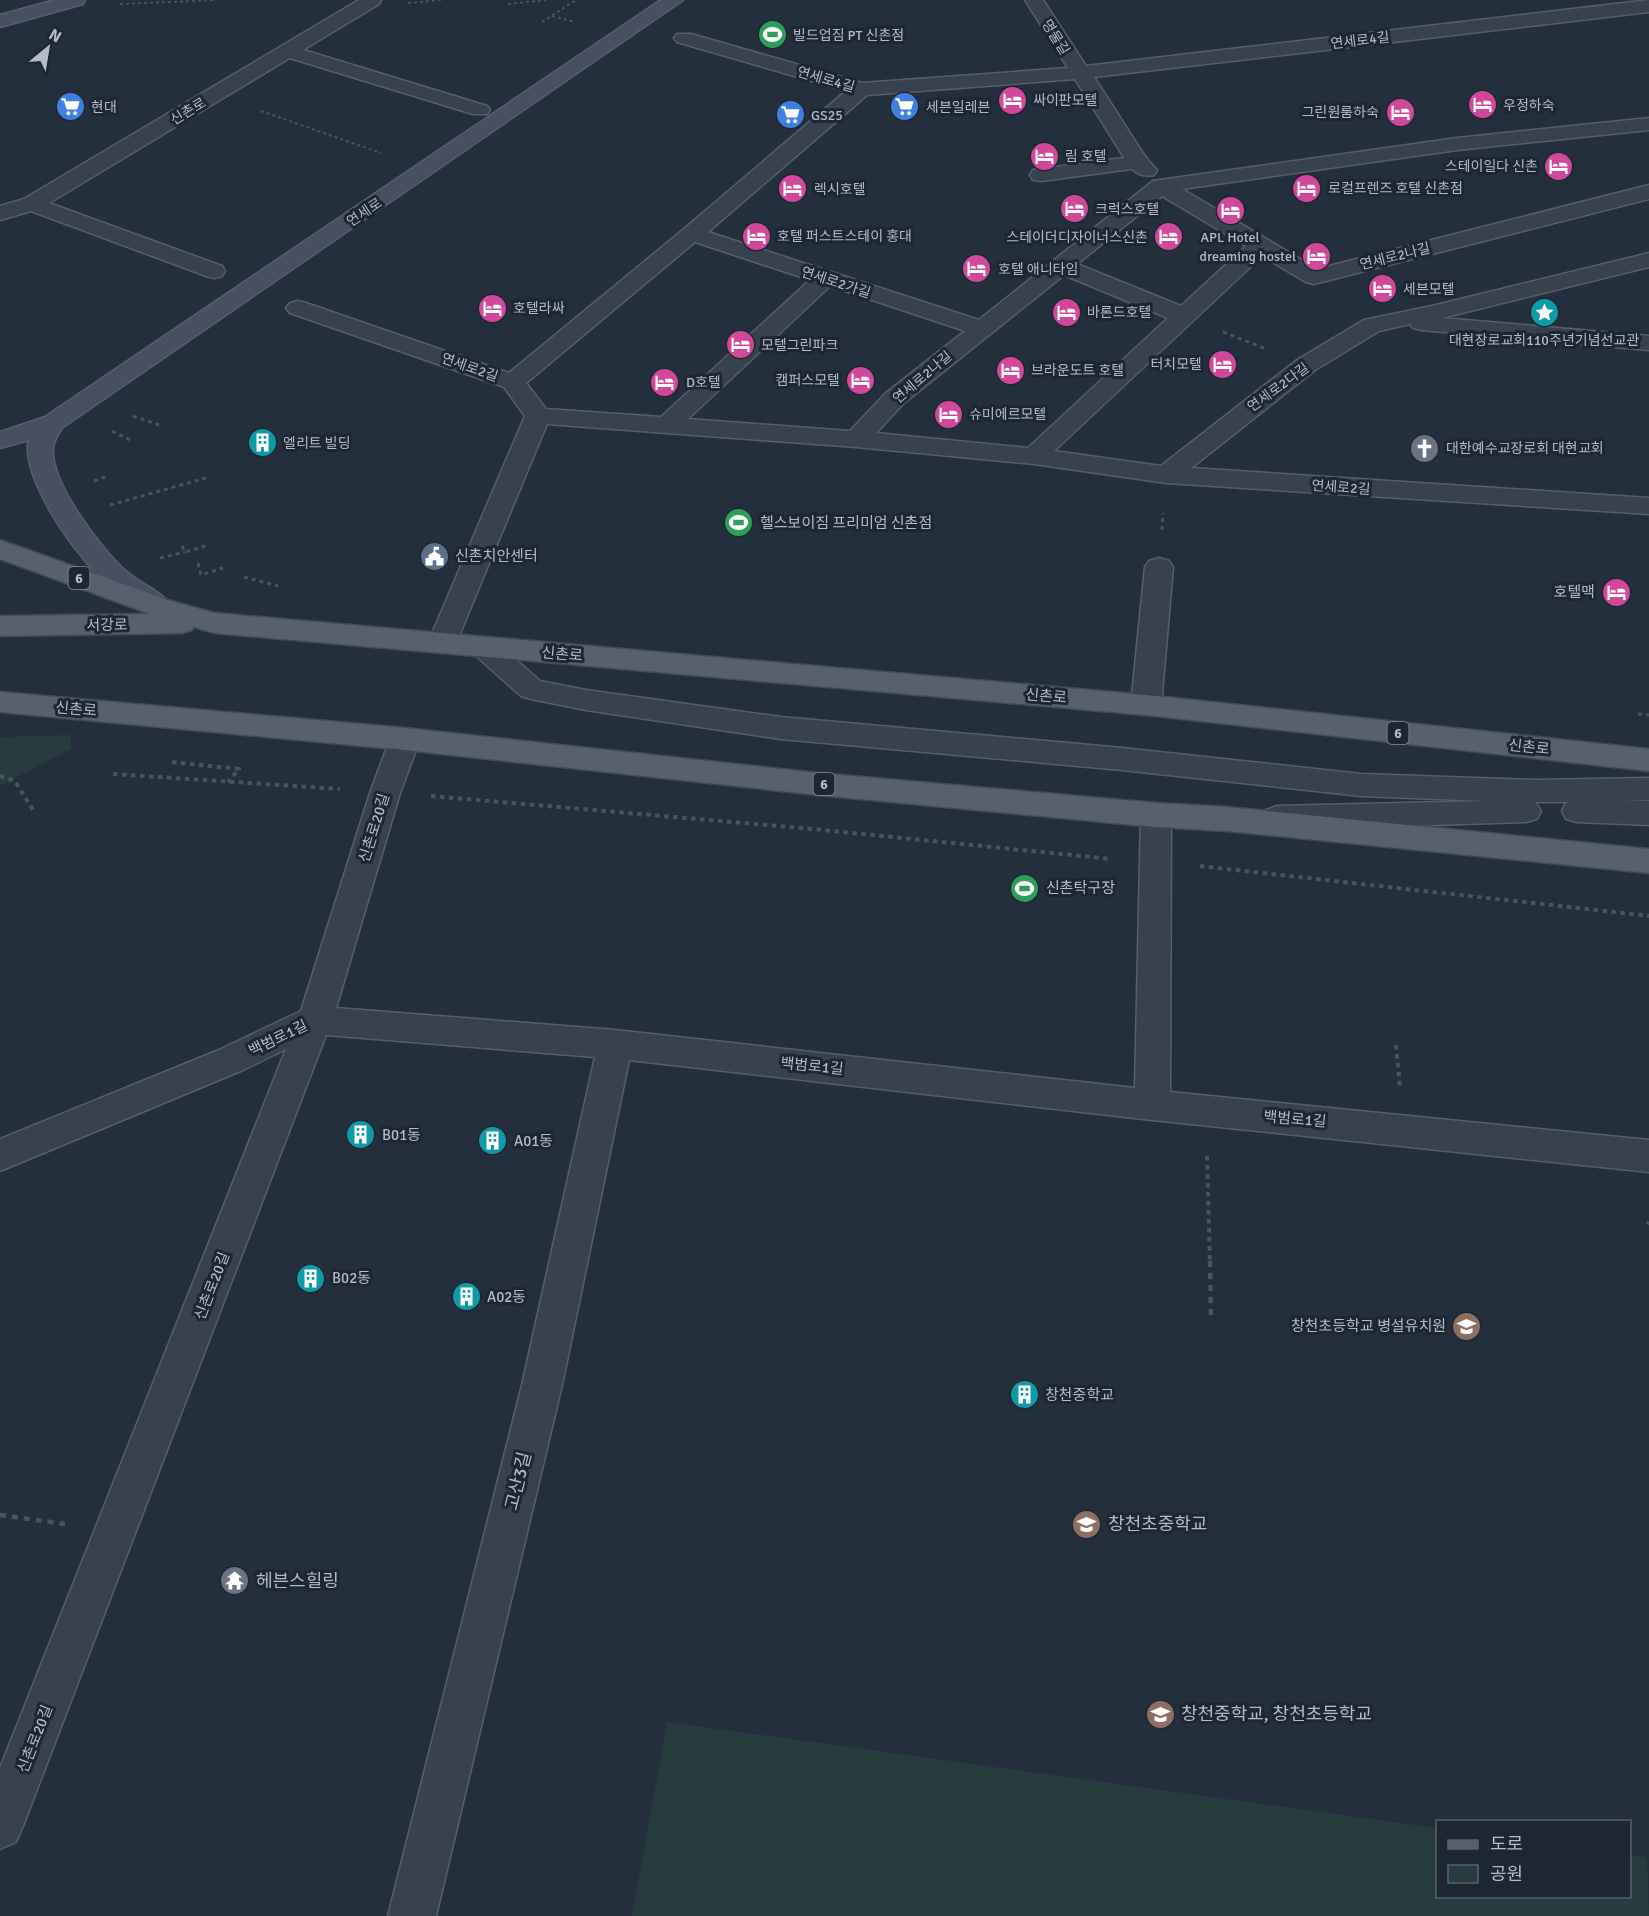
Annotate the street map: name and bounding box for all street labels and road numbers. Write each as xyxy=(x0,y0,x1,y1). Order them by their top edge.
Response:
street label: 명물길 xyxy=(1038,16,1073,58)
street label: 연세로4길 xyxy=(1330,28,1390,53)
street label: 연세로4길 xyxy=(795,63,857,96)
street label: 신촌로 xyxy=(167,94,209,129)
street label: 연세로 xyxy=(344,194,385,230)
street label: 연세로2나길 xyxy=(1358,240,1432,273)
street label: 연세로2가길 xyxy=(799,263,873,302)
street label: 연세로2나길 xyxy=(889,348,955,407)
street label: 연세로2길 xyxy=(439,350,501,385)
street label: 연세로2다길 xyxy=(1244,359,1312,415)
street label: 연세로2길 xyxy=(1311,477,1371,498)
road number: 6 xyxy=(68,567,90,589)
street label: 서강로 xyxy=(86,616,128,634)
street label: 신촌로 xyxy=(541,643,583,665)
street label: 신촌로 xyxy=(1025,685,1067,707)
street label: 신촌로 xyxy=(55,698,97,720)
road number: 6 xyxy=(1388,722,1408,744)
street label: 신촌로 xyxy=(1507,736,1551,758)
road number: 6 xyxy=(814,773,834,795)
street label: 신촌로20길 xyxy=(355,791,393,865)
street label: 백범로1길 xyxy=(246,1016,310,1060)
street label: 백범로1길 xyxy=(780,1054,844,1078)
street label: 백범로1길 xyxy=(1263,1107,1327,1131)
street label: 신촌로20길 xyxy=(191,1249,233,1323)
street label: 고산3길 xyxy=(500,1450,536,1512)
street label: 신촌로20길 xyxy=(14,1702,56,1776)

